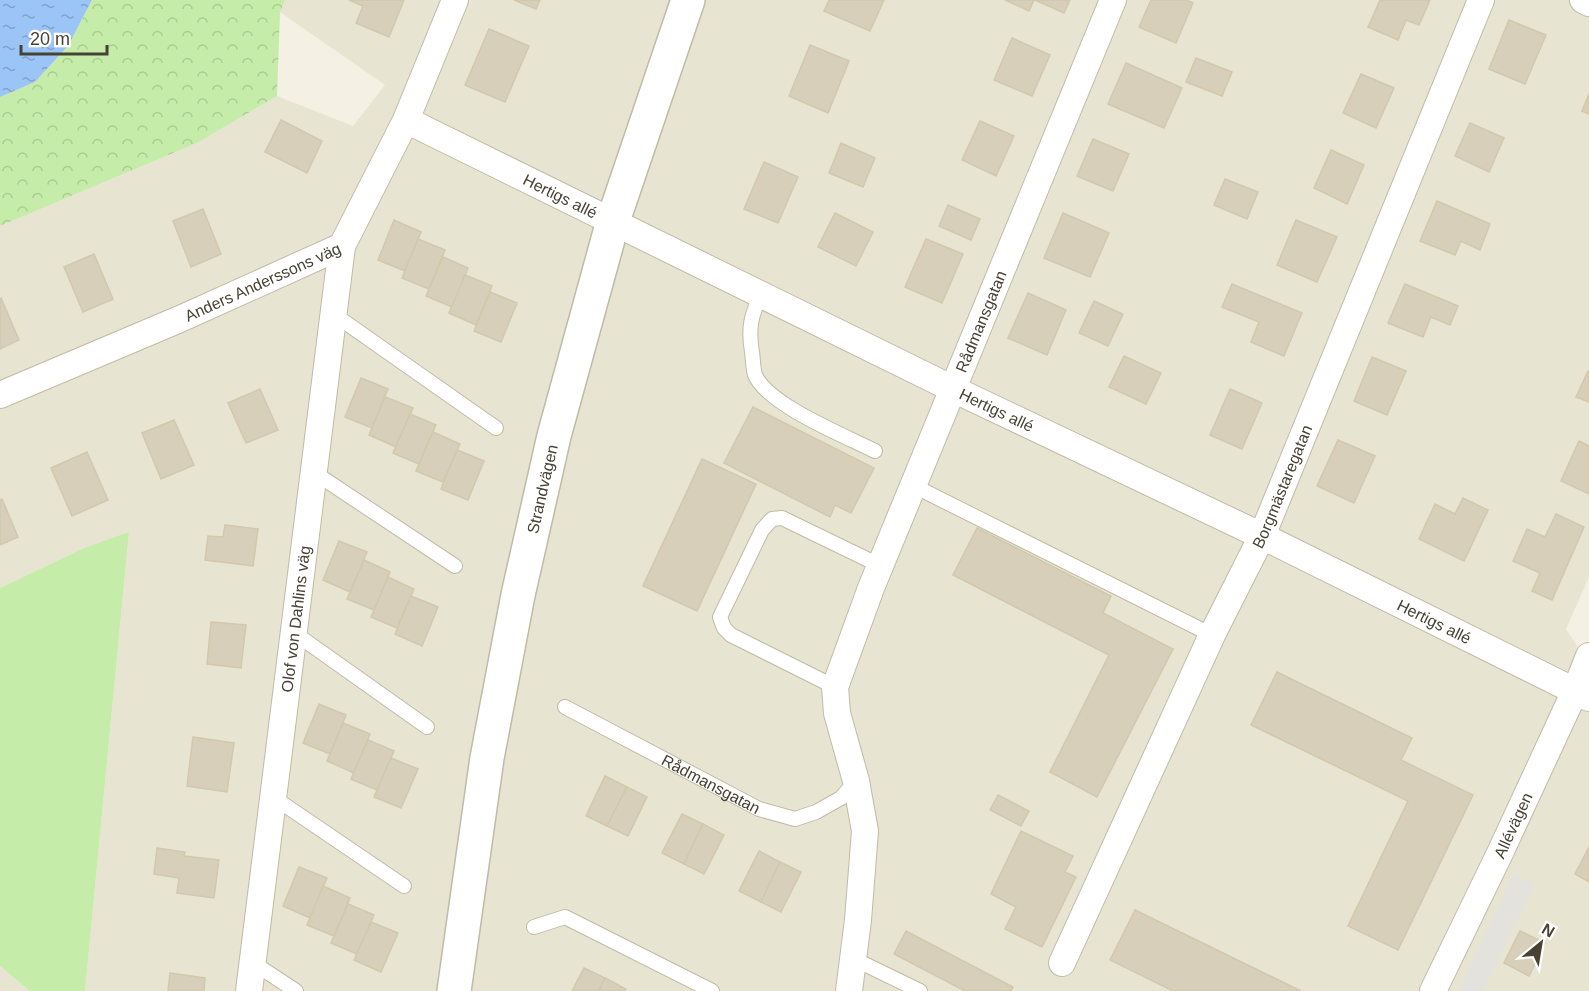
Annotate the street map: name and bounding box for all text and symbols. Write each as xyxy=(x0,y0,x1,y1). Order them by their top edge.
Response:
scale bar xyxy=(21,18,106,56)
text: 20 m xyxy=(30,29,70,49)
street label: Hertigs allé xyxy=(520,171,600,222)
street label: Anders Anderssons väg xyxy=(182,240,343,325)
street label: Rådmansgatan xyxy=(953,268,1010,375)
street label: Hertigs allé xyxy=(957,385,1036,435)
street label: Borgmästaregatan xyxy=(1249,423,1315,551)
street label: Strandvägen xyxy=(524,443,561,535)
street label: Olof von Dahlins väg xyxy=(278,545,314,693)
street label: Hertigs allé xyxy=(1394,596,1474,647)
street label: Rådmansgatan xyxy=(659,751,763,817)
street label: Allévägen xyxy=(1491,790,1536,861)
north arrow xyxy=(1511,913,1571,973)
text: N xyxy=(1539,920,1558,941)

